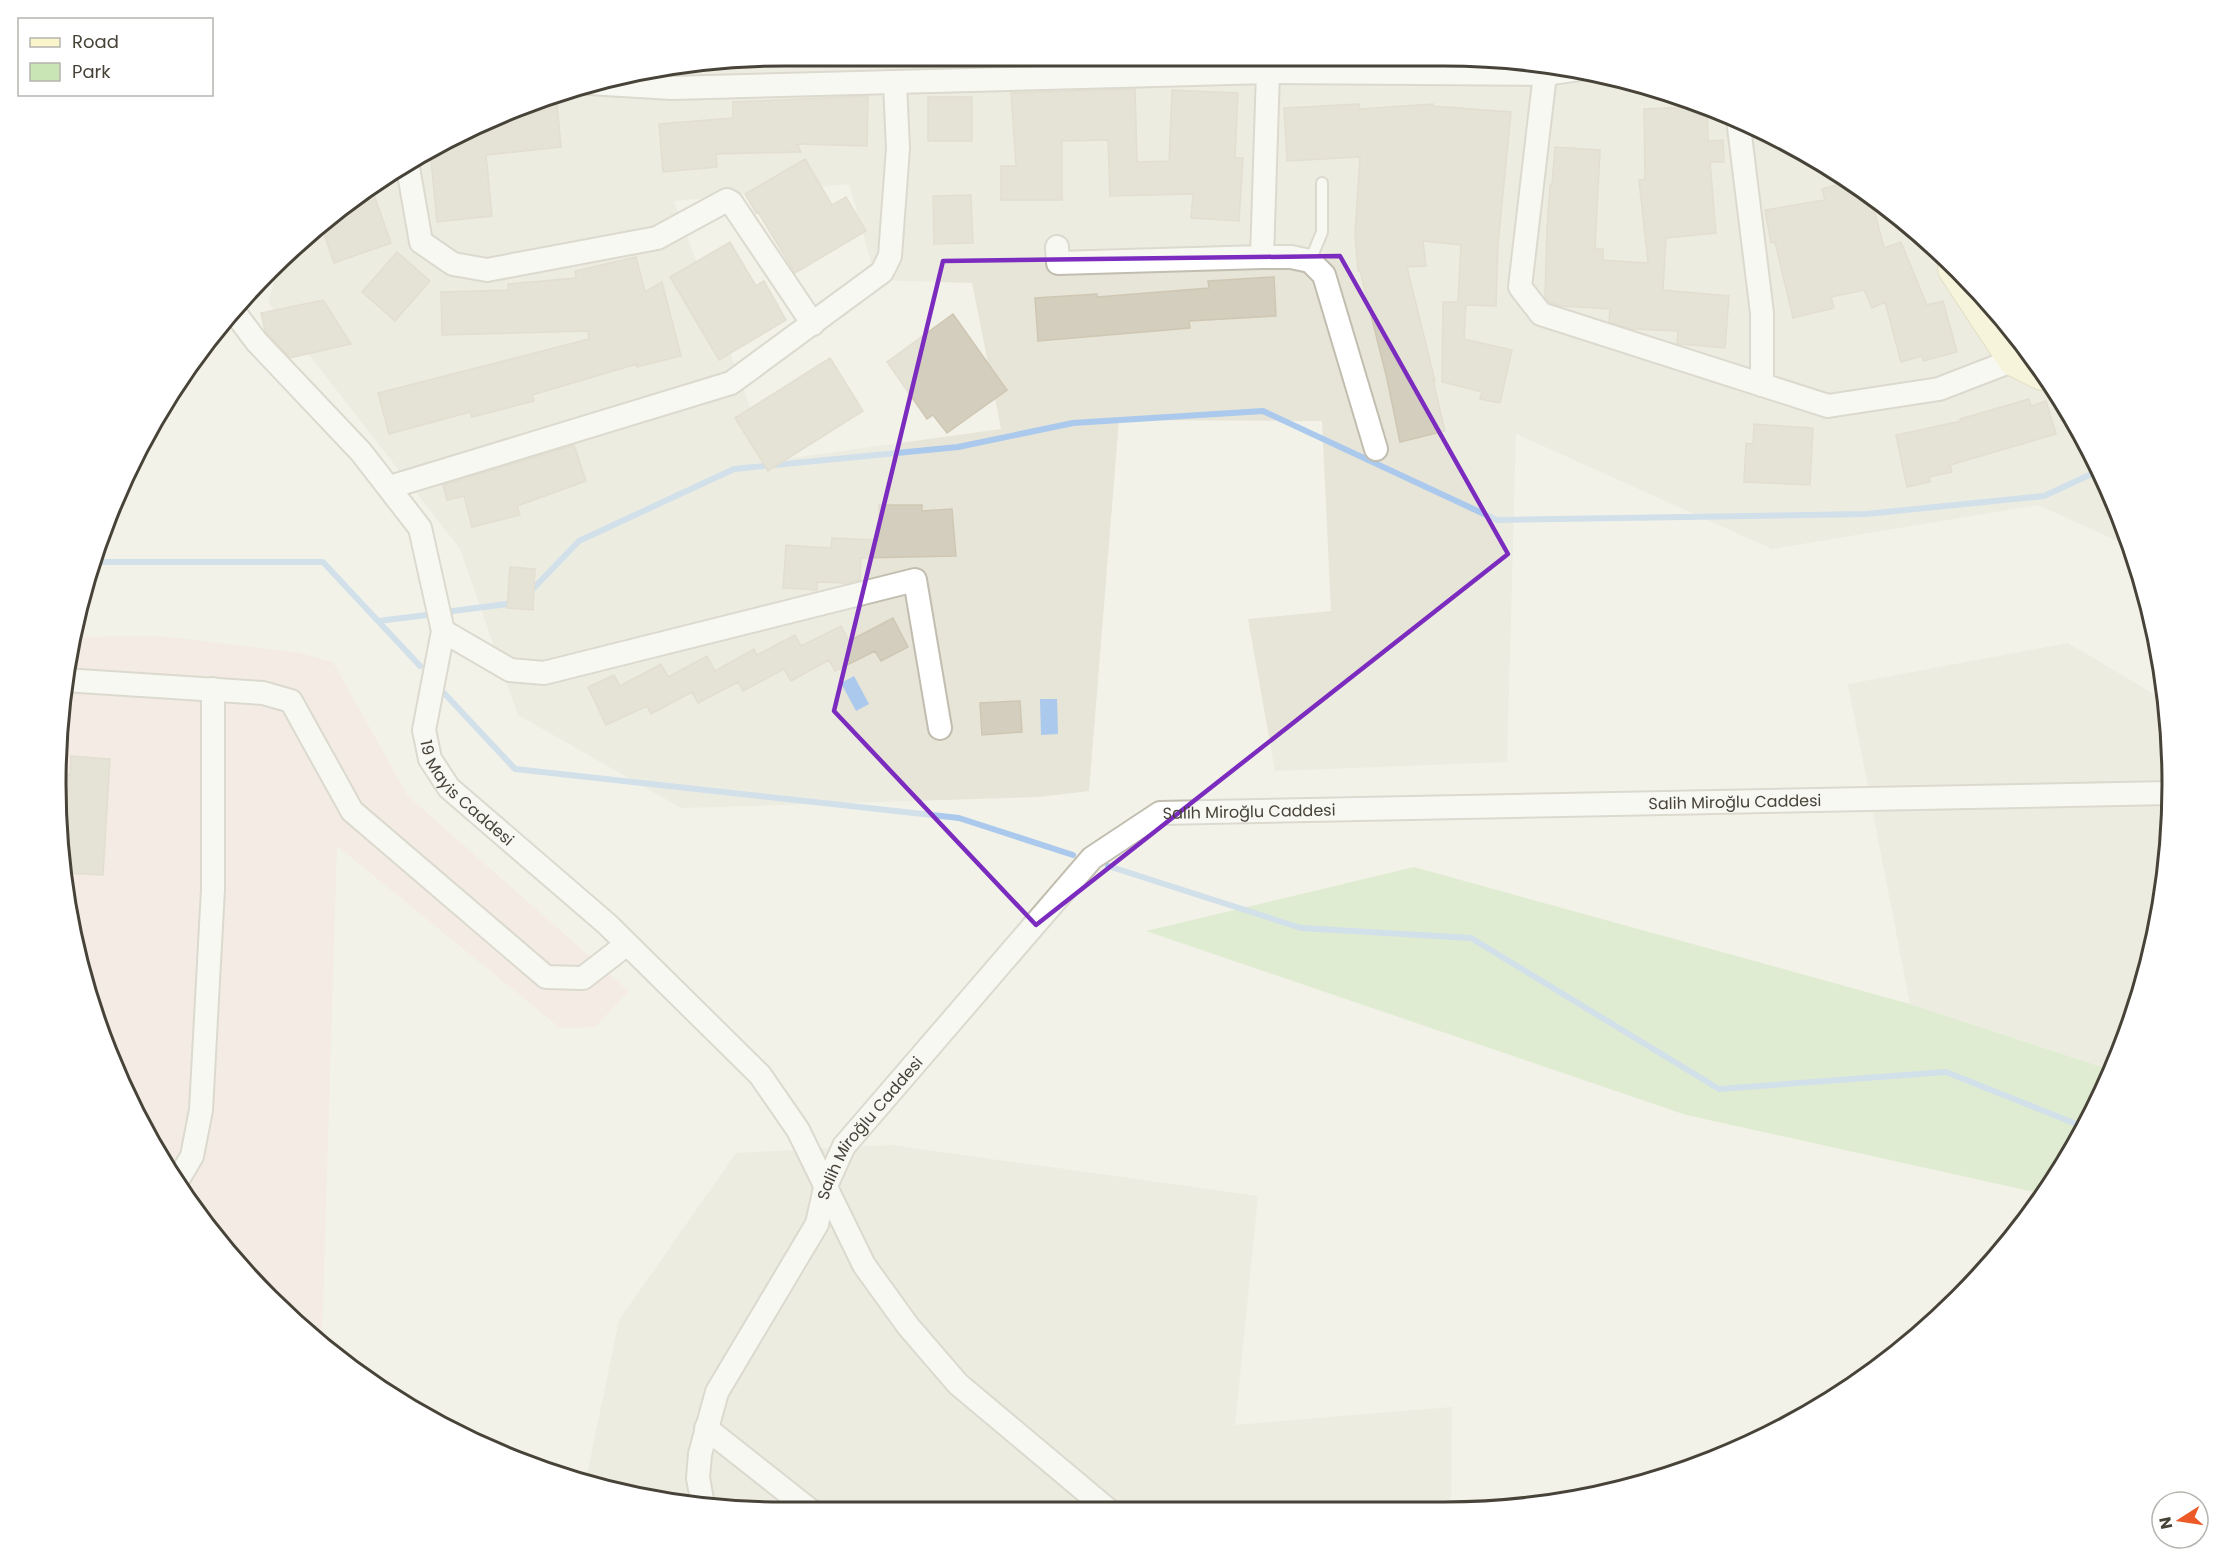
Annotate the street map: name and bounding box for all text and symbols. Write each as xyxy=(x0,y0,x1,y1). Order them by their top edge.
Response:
legend xyxy=(18,18,213,96)
text: Road xyxy=(72,29,119,54)
text: Park xyxy=(72,59,111,84)
street label: 19 Mayis Caddesi xyxy=(414,738,519,851)
street label: Salih Miroğlu Caddesi xyxy=(1648,789,1822,815)
street label: Salih Miroğlu Caddesi xyxy=(1162,799,1336,825)
street label: Salih Miroğlu Caddesi xyxy=(812,1052,928,1202)
north arrow xyxy=(2150,1490,2210,1550)
text: N xyxy=(2153,1515,2178,1531)

